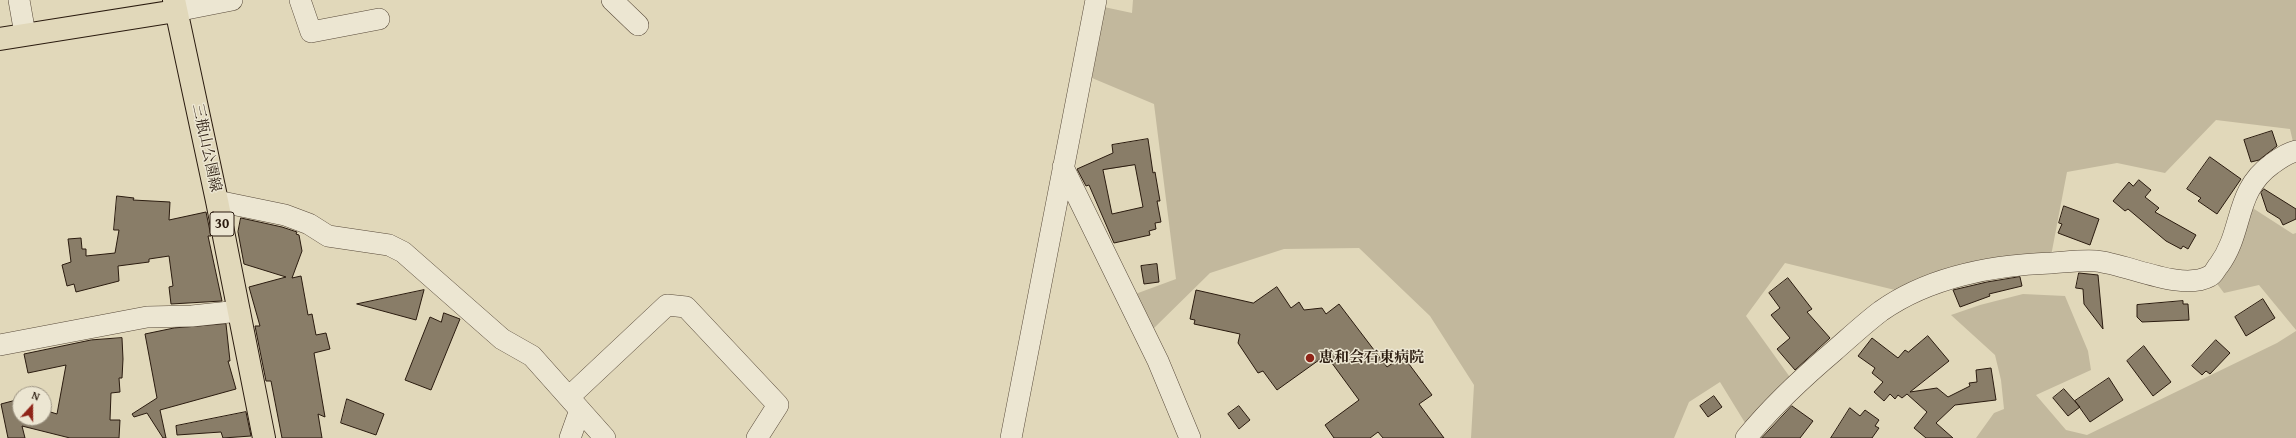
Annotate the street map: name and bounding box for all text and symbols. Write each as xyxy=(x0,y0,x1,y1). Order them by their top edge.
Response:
street label: 三瓶山公園線 xyxy=(188,102,224,194)
road number: 30 xyxy=(210,212,234,236)
place label: 恵和会石東病院 xyxy=(1319,349,1424,367)
marker: 恵和会石東病院 xyxy=(1304,352,1316,364)
north arrow xyxy=(12,386,52,426)
text: N xyxy=(30,387,42,405)

